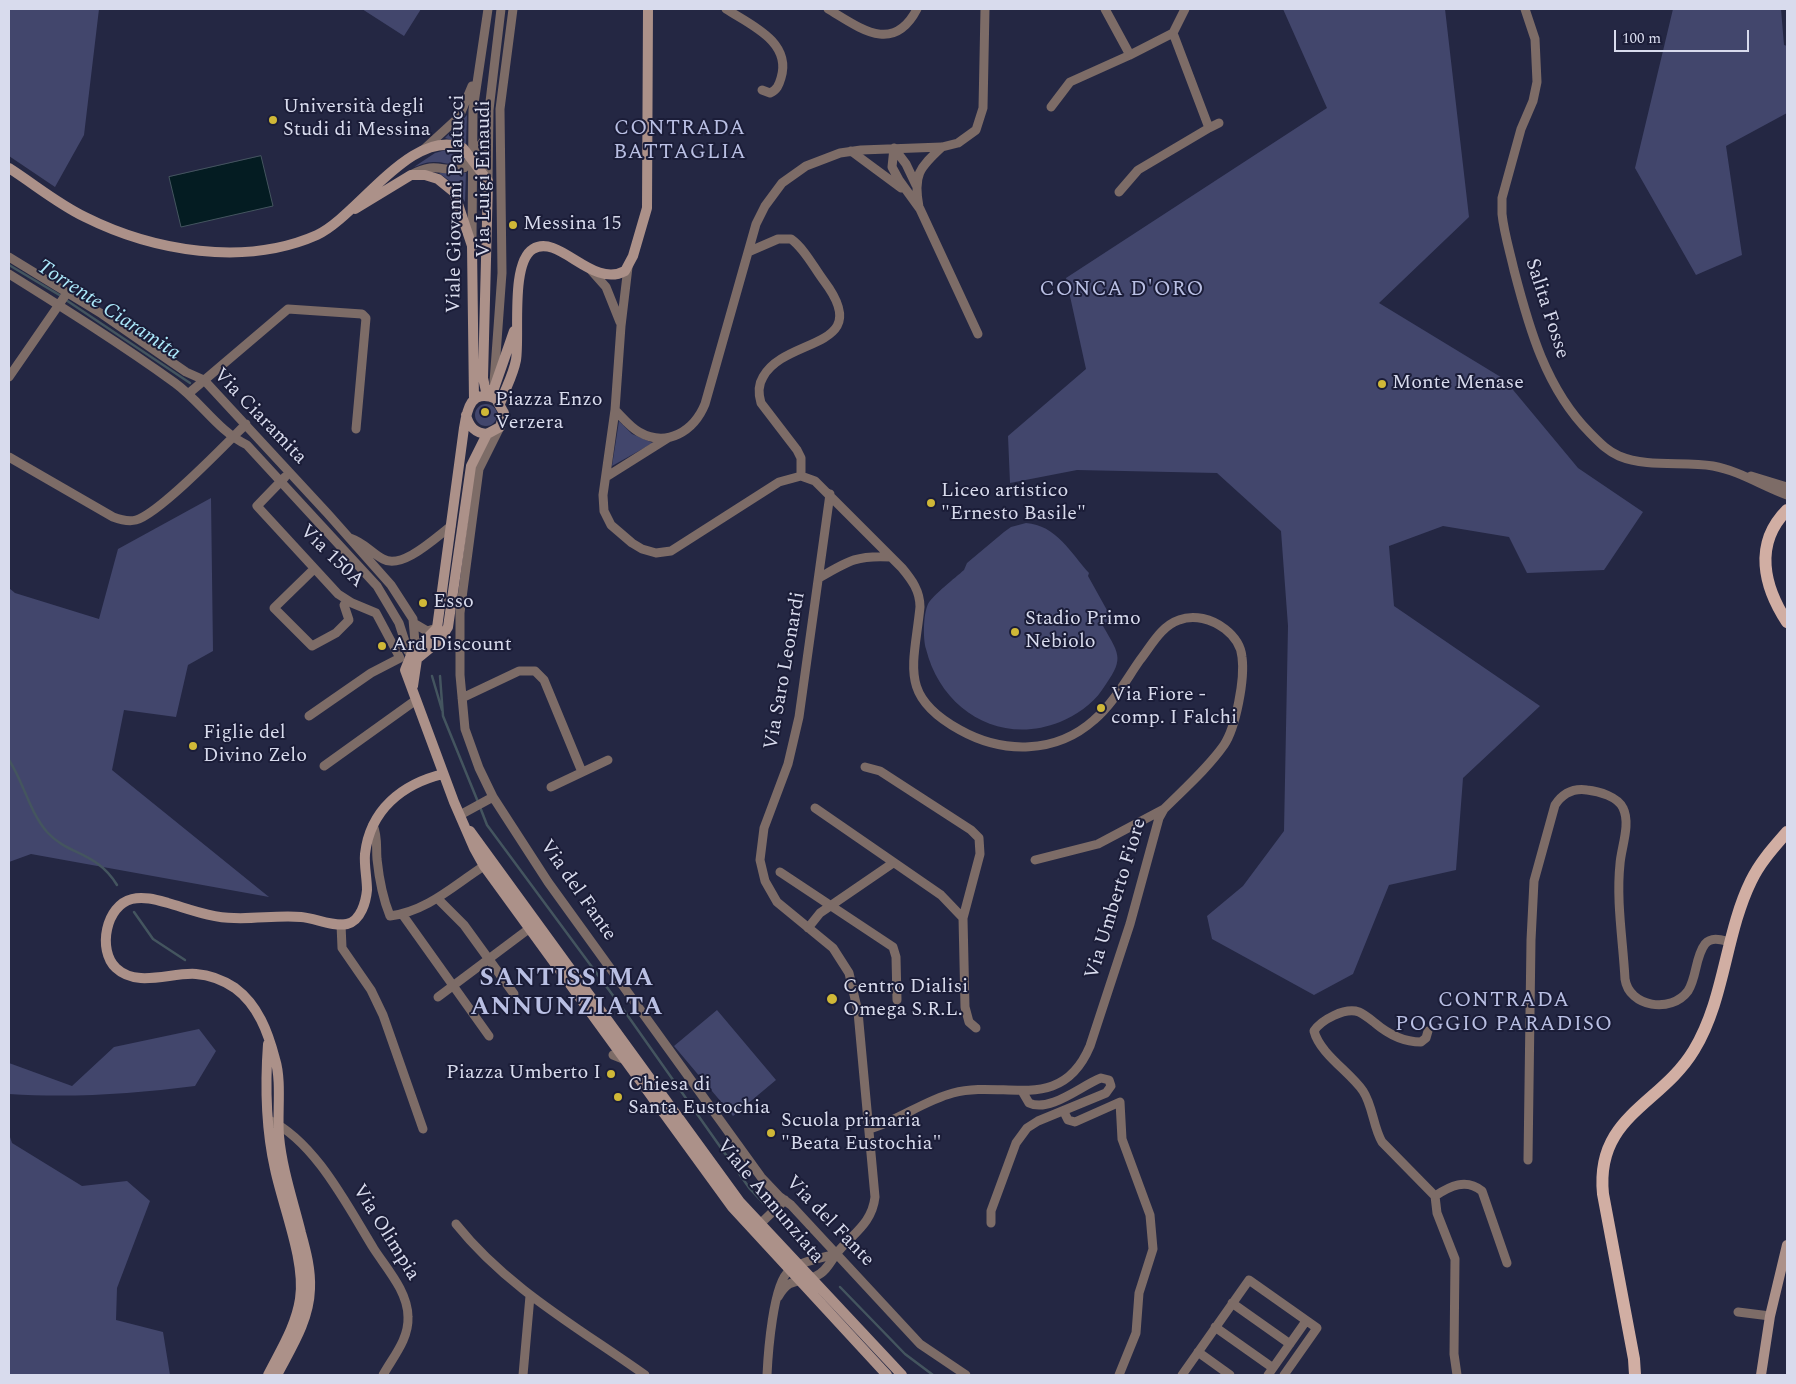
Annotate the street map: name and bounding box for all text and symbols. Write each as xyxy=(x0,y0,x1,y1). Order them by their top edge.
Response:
scale bar xyxy=(1616,20,1751,52)
text: 100 m xyxy=(1622,27,1661,50)
street label: Viale Giovanni Palatucci xyxy=(443,94,471,314)
place label: Università degli Studi di Messina xyxy=(283,96,431,143)
street label: Via Luigi Einaudi xyxy=(473,100,497,258)
marker: Università degli Studi di Messina xyxy=(267,114,279,126)
district label: CONTRADA BATTAGLIA xyxy=(612,117,748,167)
place label: Messina 15 xyxy=(523,213,622,237)
marker: Messina 15 xyxy=(507,219,519,231)
water label: Torrente Ciaramita xyxy=(31,255,185,367)
street label: Salita Fosse xyxy=(1519,256,1573,362)
district label: CONCA D'ORO xyxy=(1038,278,1206,304)
street label: Via Ciaramita xyxy=(207,364,311,470)
place label: Monte Menase xyxy=(1392,372,1524,396)
marker: Monte Menase xyxy=(1376,378,1388,390)
place label: Piazza Enzo Verzera xyxy=(495,389,602,436)
marker: Piazza Enzo Verzera xyxy=(479,406,491,418)
place label: Liceo artistico "Ernesto Basile" xyxy=(941,480,1086,527)
marker: Liceo artistico "Ernesto Basile" xyxy=(925,497,937,509)
street label: Via 150A xyxy=(294,520,368,594)
street label: Via Saro Leonardi xyxy=(760,590,812,752)
place label: Esso xyxy=(433,591,474,615)
marker: Esso xyxy=(417,597,429,609)
place label: Stadio Primo Nebiolo xyxy=(1025,608,1141,655)
marker: Stadio Primo Nebiolo xyxy=(1009,626,1021,638)
place label: Ard Discount xyxy=(392,634,512,658)
marker: Ard Discount xyxy=(376,640,388,652)
place label: Via Fiore - comp. I Falchi xyxy=(1111,684,1237,731)
marker: Via Fiore - comp. I Falchi xyxy=(1095,702,1107,714)
place label: Figlie del Divino Zelo xyxy=(203,722,307,769)
marker: Figlie del Divino Zelo xyxy=(187,740,199,752)
street label: Via Umberto Fiore xyxy=(1081,816,1153,982)
street label: Via del Fante xyxy=(533,836,621,946)
district label: SANTISSIMA ANNUNZIATA xyxy=(469,965,665,1024)
place label: Centro Dialisi Omega S.R.L. xyxy=(843,976,968,1023)
district label: CONTRADA POGGIO PARADISO xyxy=(1393,989,1615,1039)
marker: Centro Dialisi Omega S.R.L. xyxy=(825,992,839,1006)
place label: Piazza Umberto I xyxy=(446,1062,601,1086)
marker: Piazza Umberto I xyxy=(605,1068,617,1080)
place label: Chiesa di Santa Eustochia xyxy=(628,1074,770,1121)
marker: Chiesa di Santa Eustochia xyxy=(612,1091,624,1103)
place label: Scuola primaria "Beata Eustochia" xyxy=(781,1110,942,1157)
marker: Scuola primaria "Beata Eustochia" xyxy=(765,1127,777,1139)
street label: Viale Annunziata xyxy=(710,1135,828,1269)
street label: Via del Fante xyxy=(780,1171,878,1273)
street label: Via Olimpia xyxy=(346,1181,424,1285)

